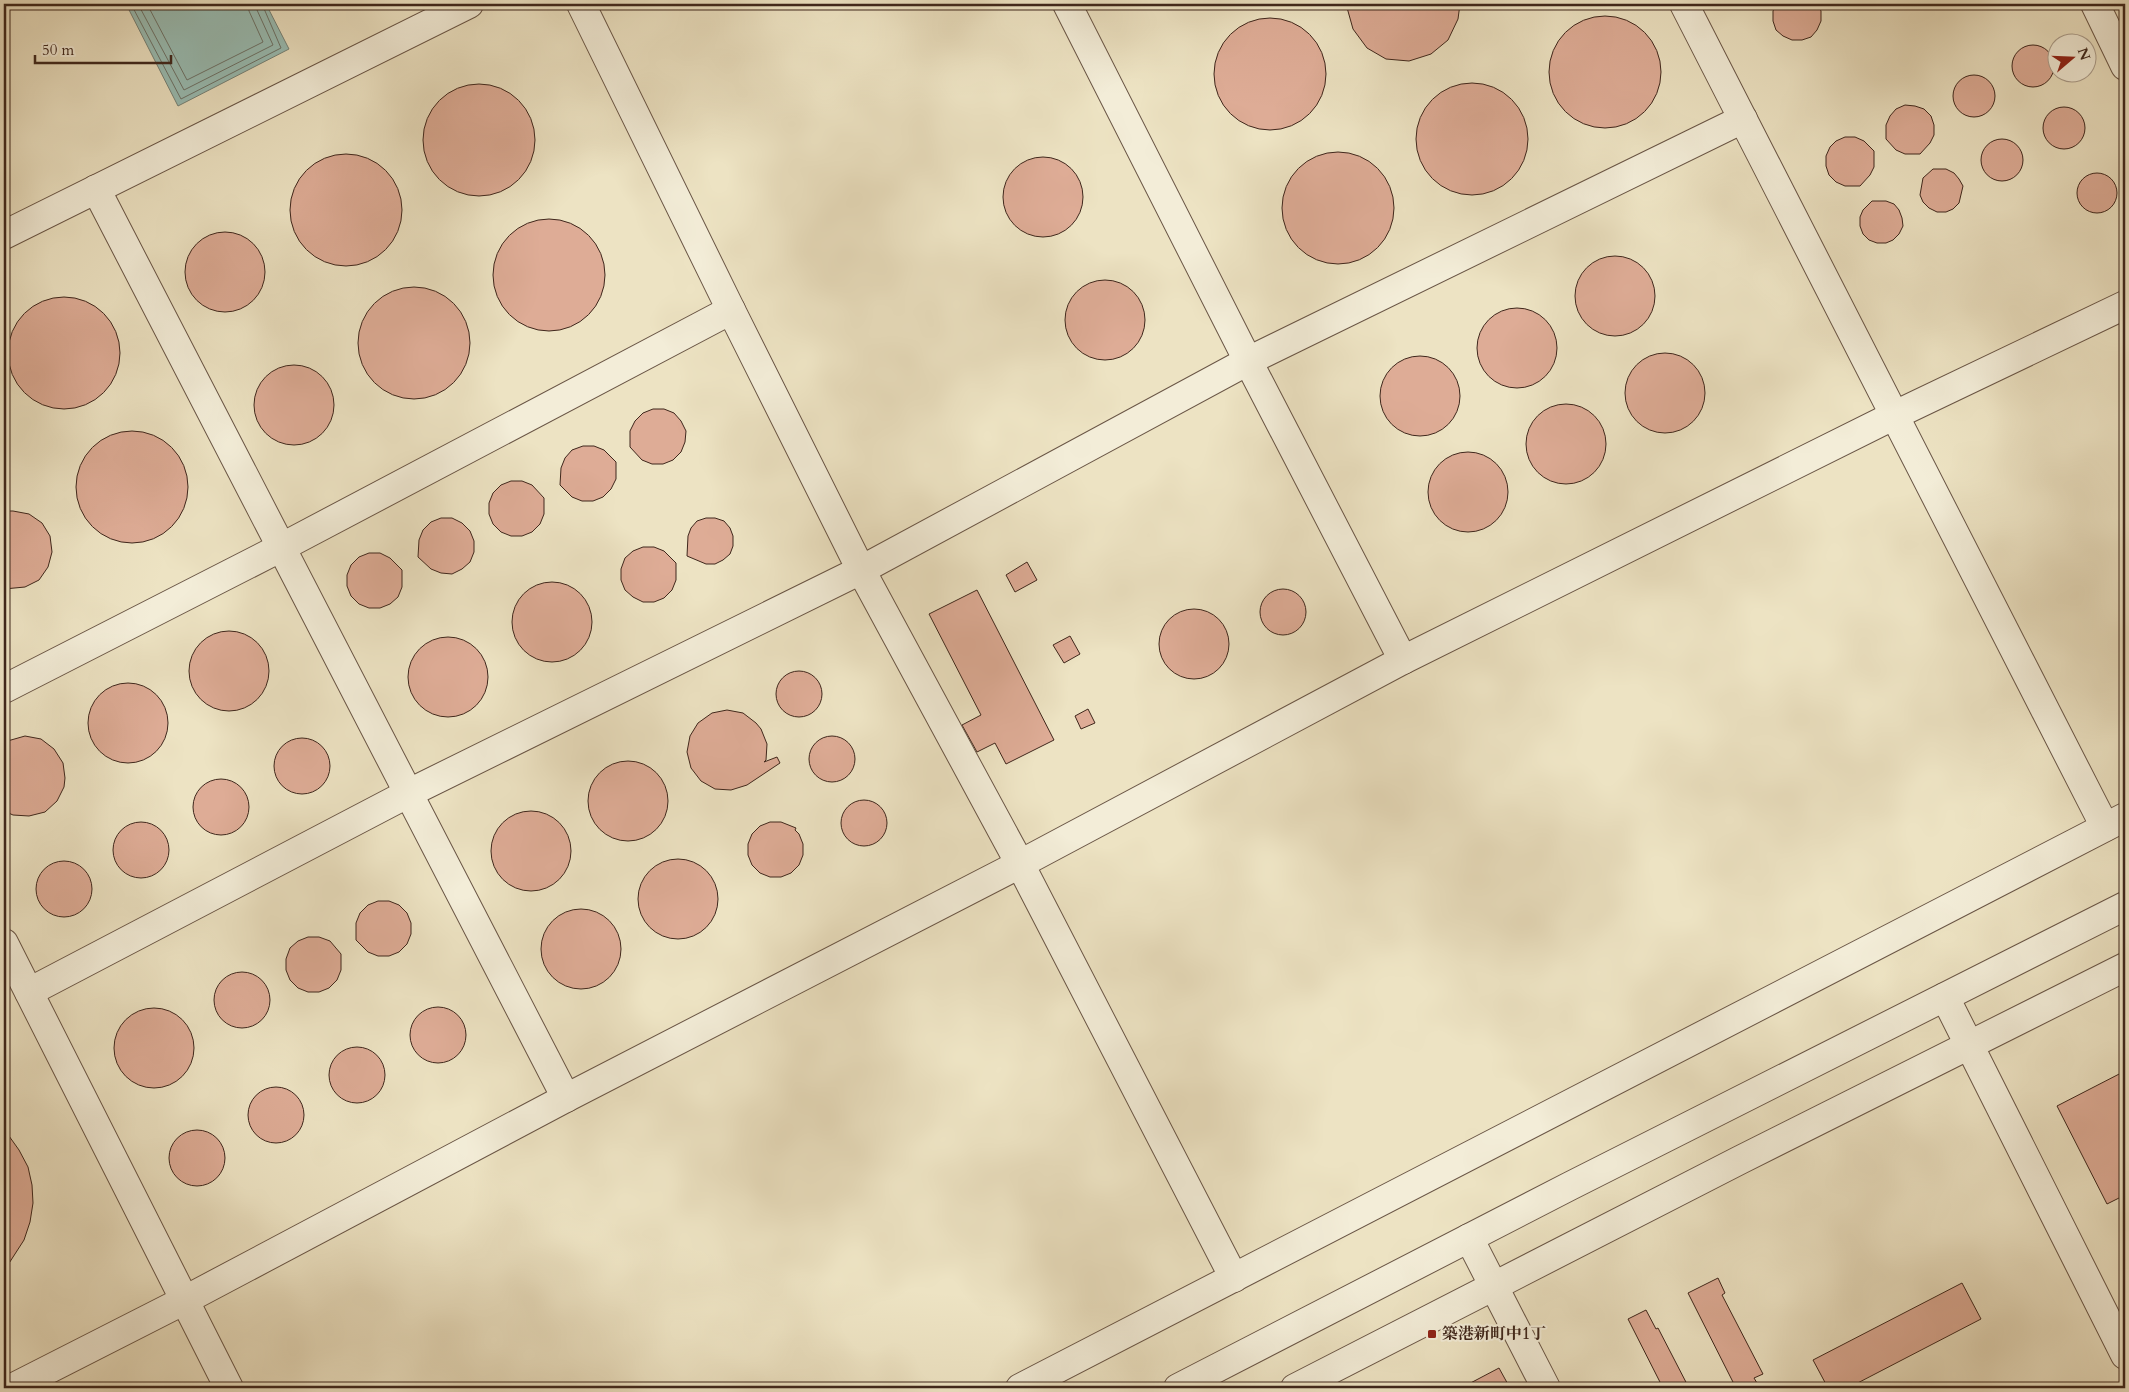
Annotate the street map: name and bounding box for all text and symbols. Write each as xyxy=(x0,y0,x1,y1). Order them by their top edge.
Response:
scale bar xyxy=(35,32,171,64)
north arrow xyxy=(2046,32,2096,82)
text: 50 m xyxy=(42,40,74,60)
text: N xyxy=(2073,45,2095,63)
place label: 築港新町中1丁 xyxy=(1442,1323,1546,1345)
marker: 築港新町中1丁 xyxy=(1426,1328,1438,1340)

